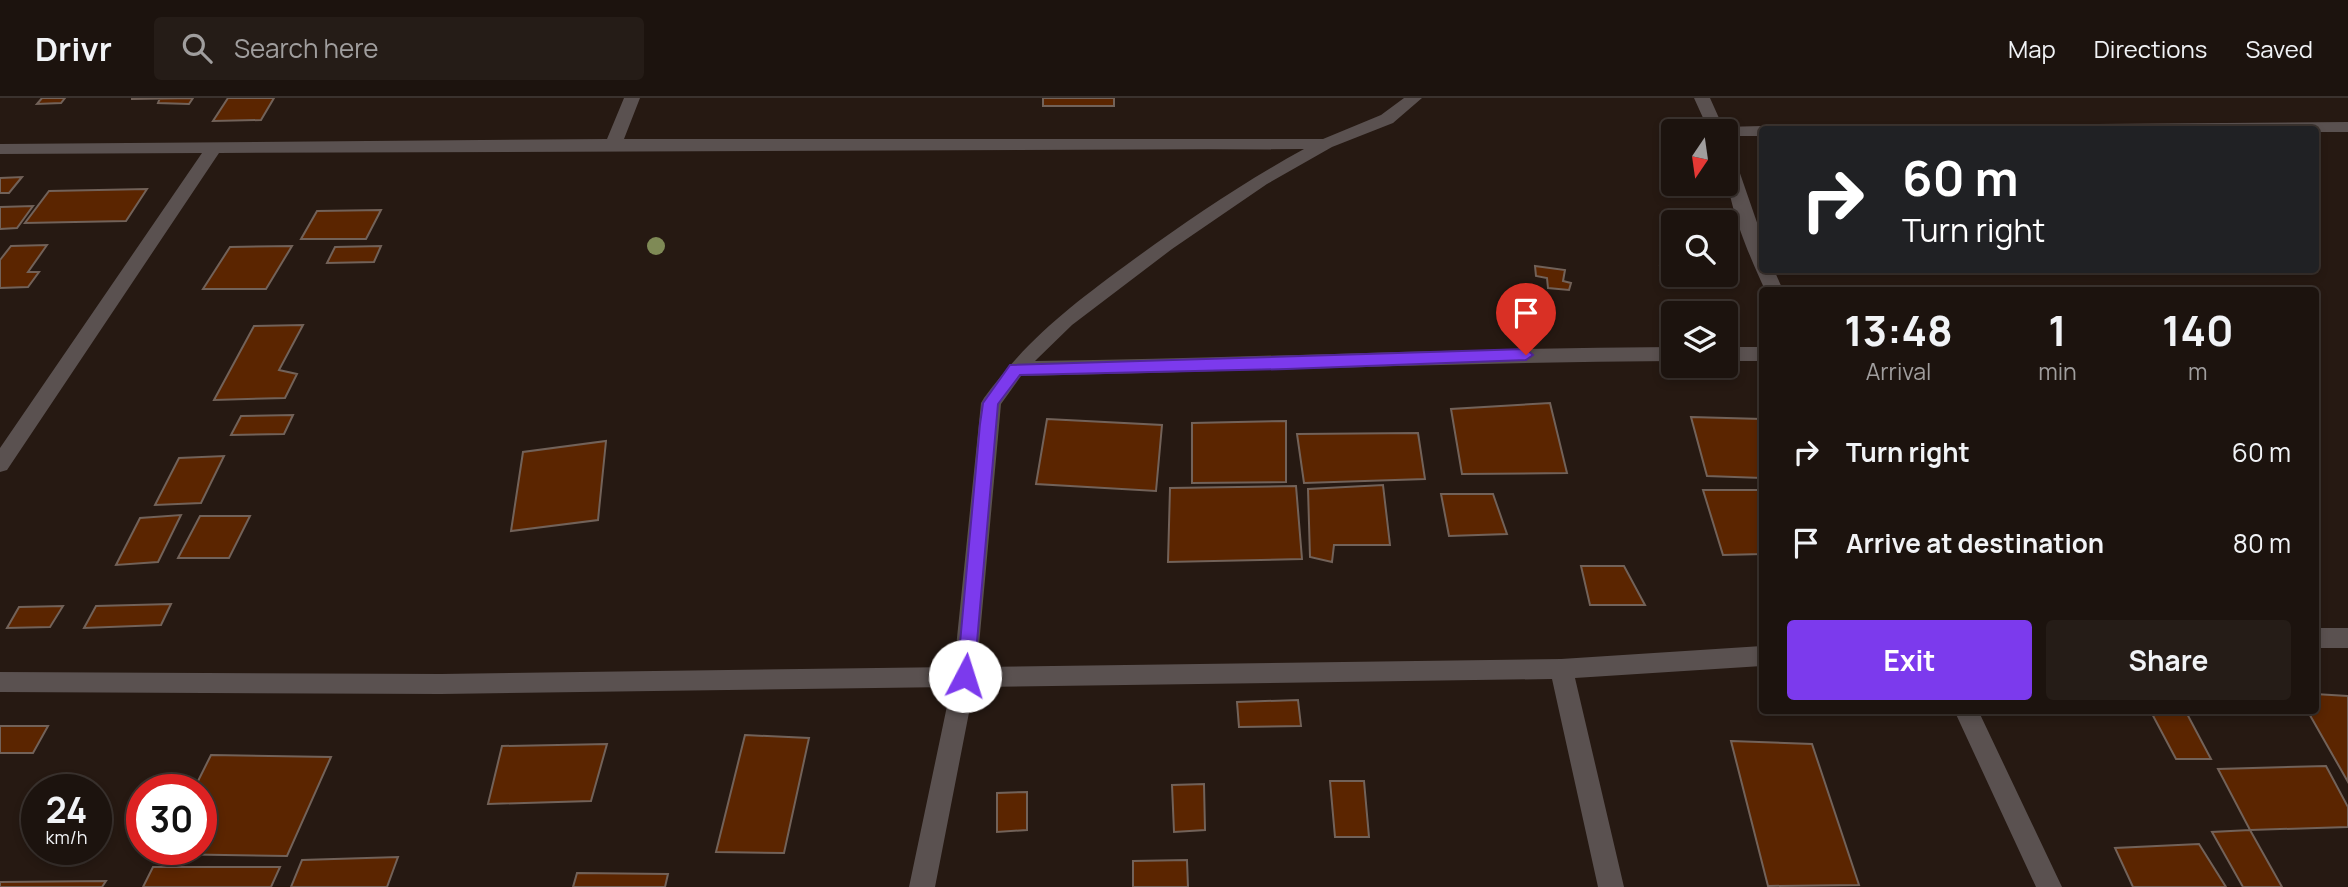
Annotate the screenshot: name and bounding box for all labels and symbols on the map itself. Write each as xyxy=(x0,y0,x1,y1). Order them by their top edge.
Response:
north arrow xyxy=(1661,119,1738,196)
pin xyxy=(1496,283,1556,355)
position arrow xyxy=(928,639,1002,713)
speed limit sign: 30 xyxy=(126,774,217,865)

